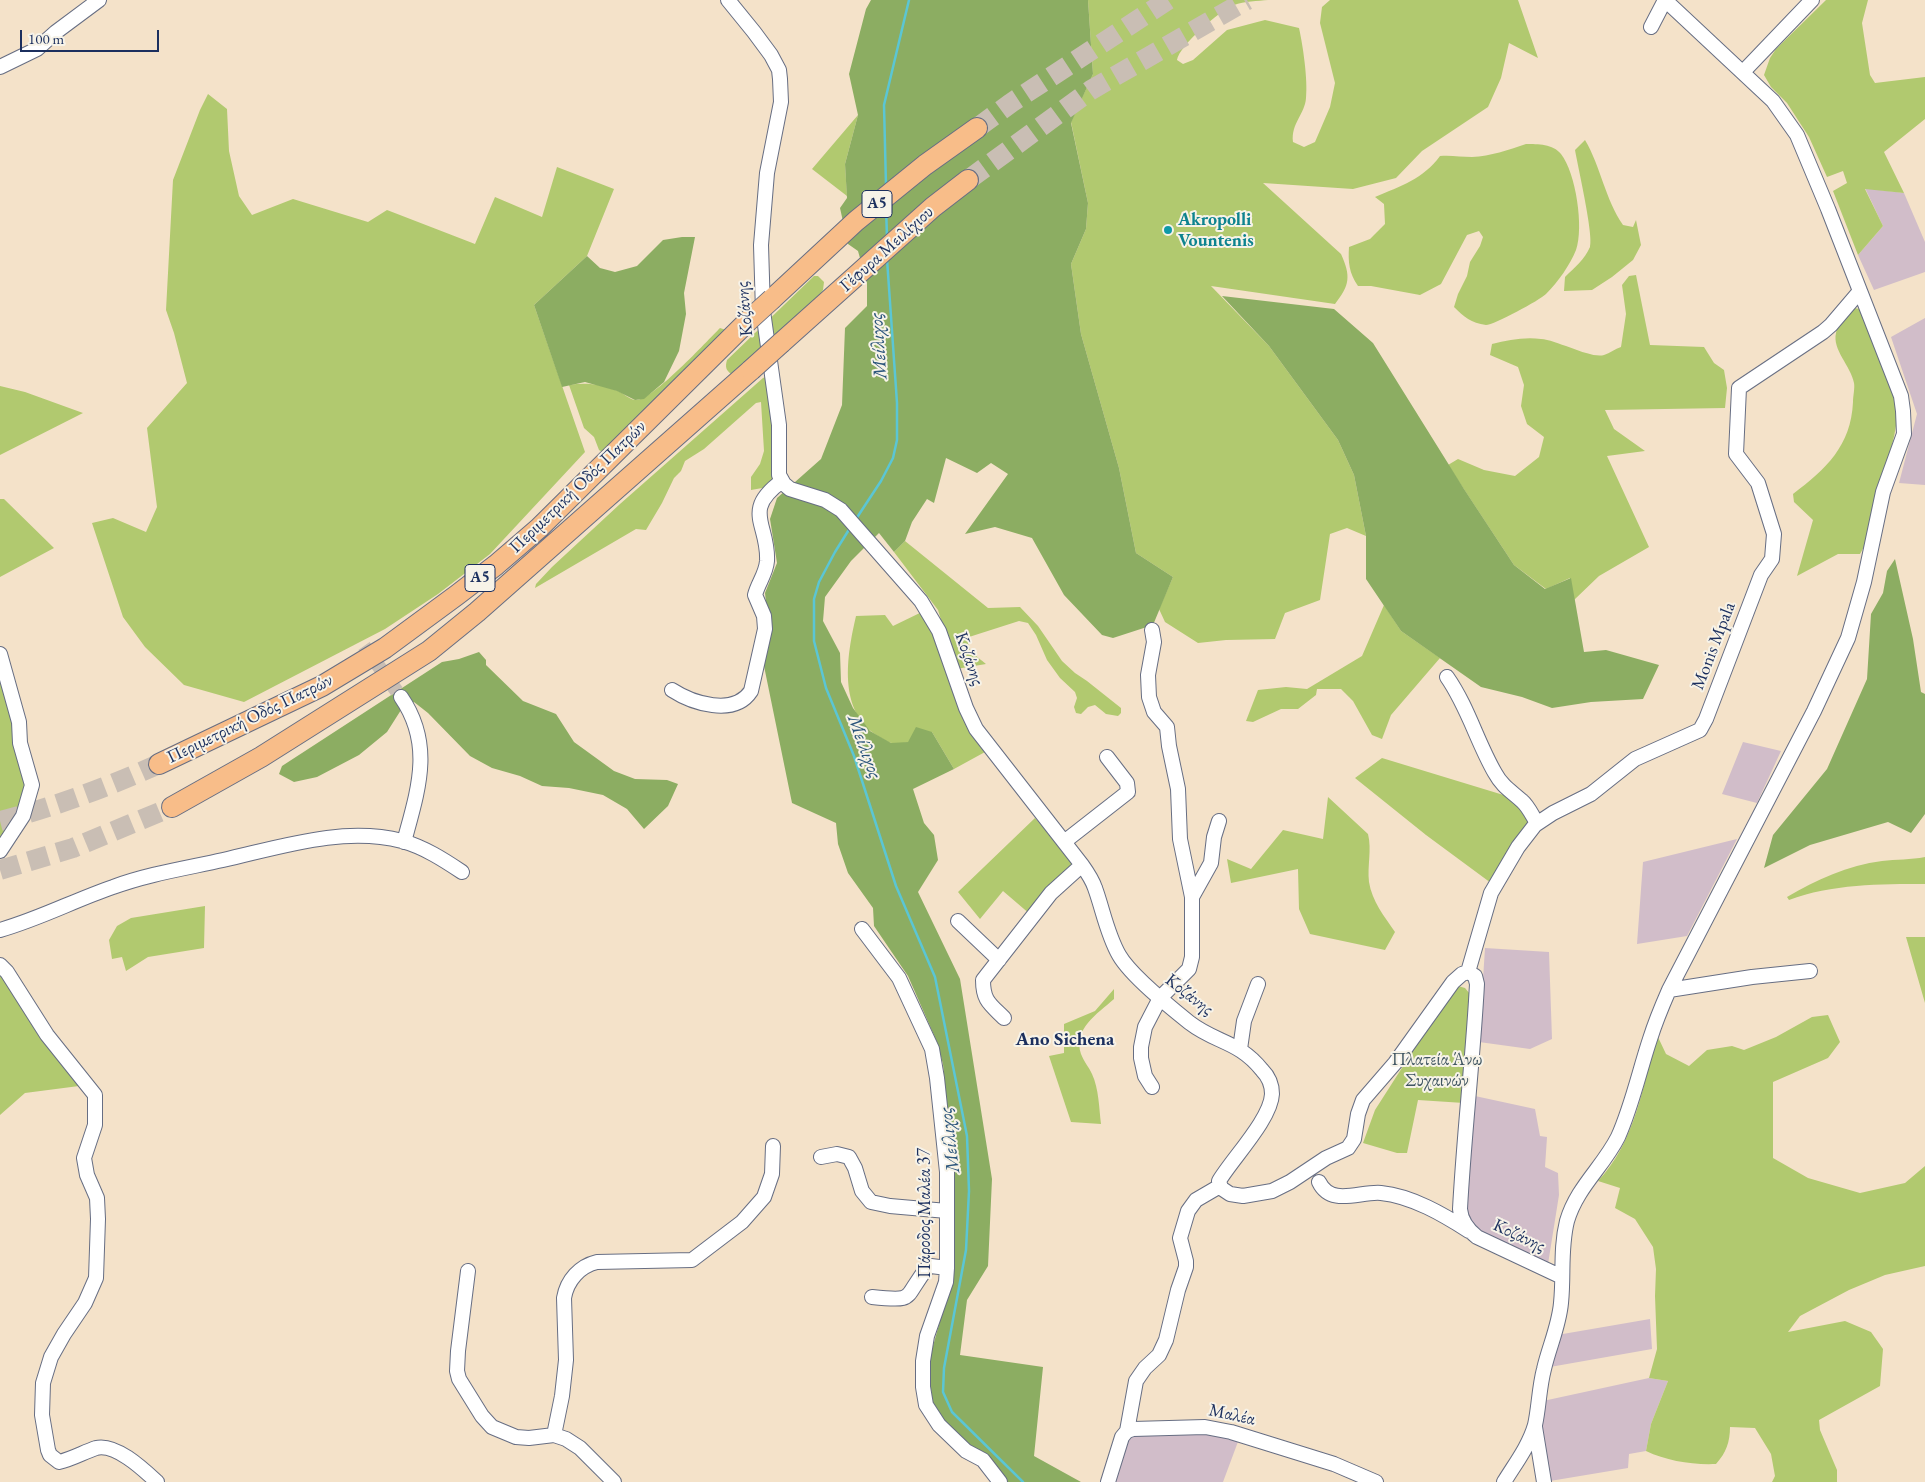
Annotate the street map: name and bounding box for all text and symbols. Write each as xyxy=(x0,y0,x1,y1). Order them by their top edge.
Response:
scale bar xyxy=(22,20,161,52)
text: 100 m xyxy=(28,29,64,48)
road number: Α5 xyxy=(862,190,892,218)
street label: Γέφυρα Μειλίχιου xyxy=(836,201,938,297)
place label: Akropolli Vountenis xyxy=(1178,209,1254,252)
marker: Akropolli Vountenis xyxy=(1162,224,1174,236)
street label: Κοζάνης xyxy=(732,281,758,337)
water label: Μείλιχος xyxy=(865,312,893,380)
street label: Περιμετρική Οδός Πατρών xyxy=(505,416,651,558)
road number: Α5 xyxy=(465,564,495,592)
street label: Monis Mpala xyxy=(1687,599,1741,693)
street label: Κοζάνης xyxy=(950,629,988,689)
street label: Περιμετρική Οδός Πατρών xyxy=(164,669,336,769)
water label: Μείλιχος xyxy=(842,712,886,782)
street label: Κοζάνης xyxy=(1161,969,1217,1021)
district label: Ano Sichena xyxy=(1016,1029,1114,1051)
park label: Πλατεία Άνω Συχαινών xyxy=(1392,1049,1482,1092)
water label: Μείλιχος xyxy=(935,1106,965,1174)
street label: Πάροδος Μαλέα 37 xyxy=(914,1148,936,1278)
street label: Κοζάνης xyxy=(1489,1215,1549,1257)
street label: Μαλέα xyxy=(1207,1400,1257,1430)

